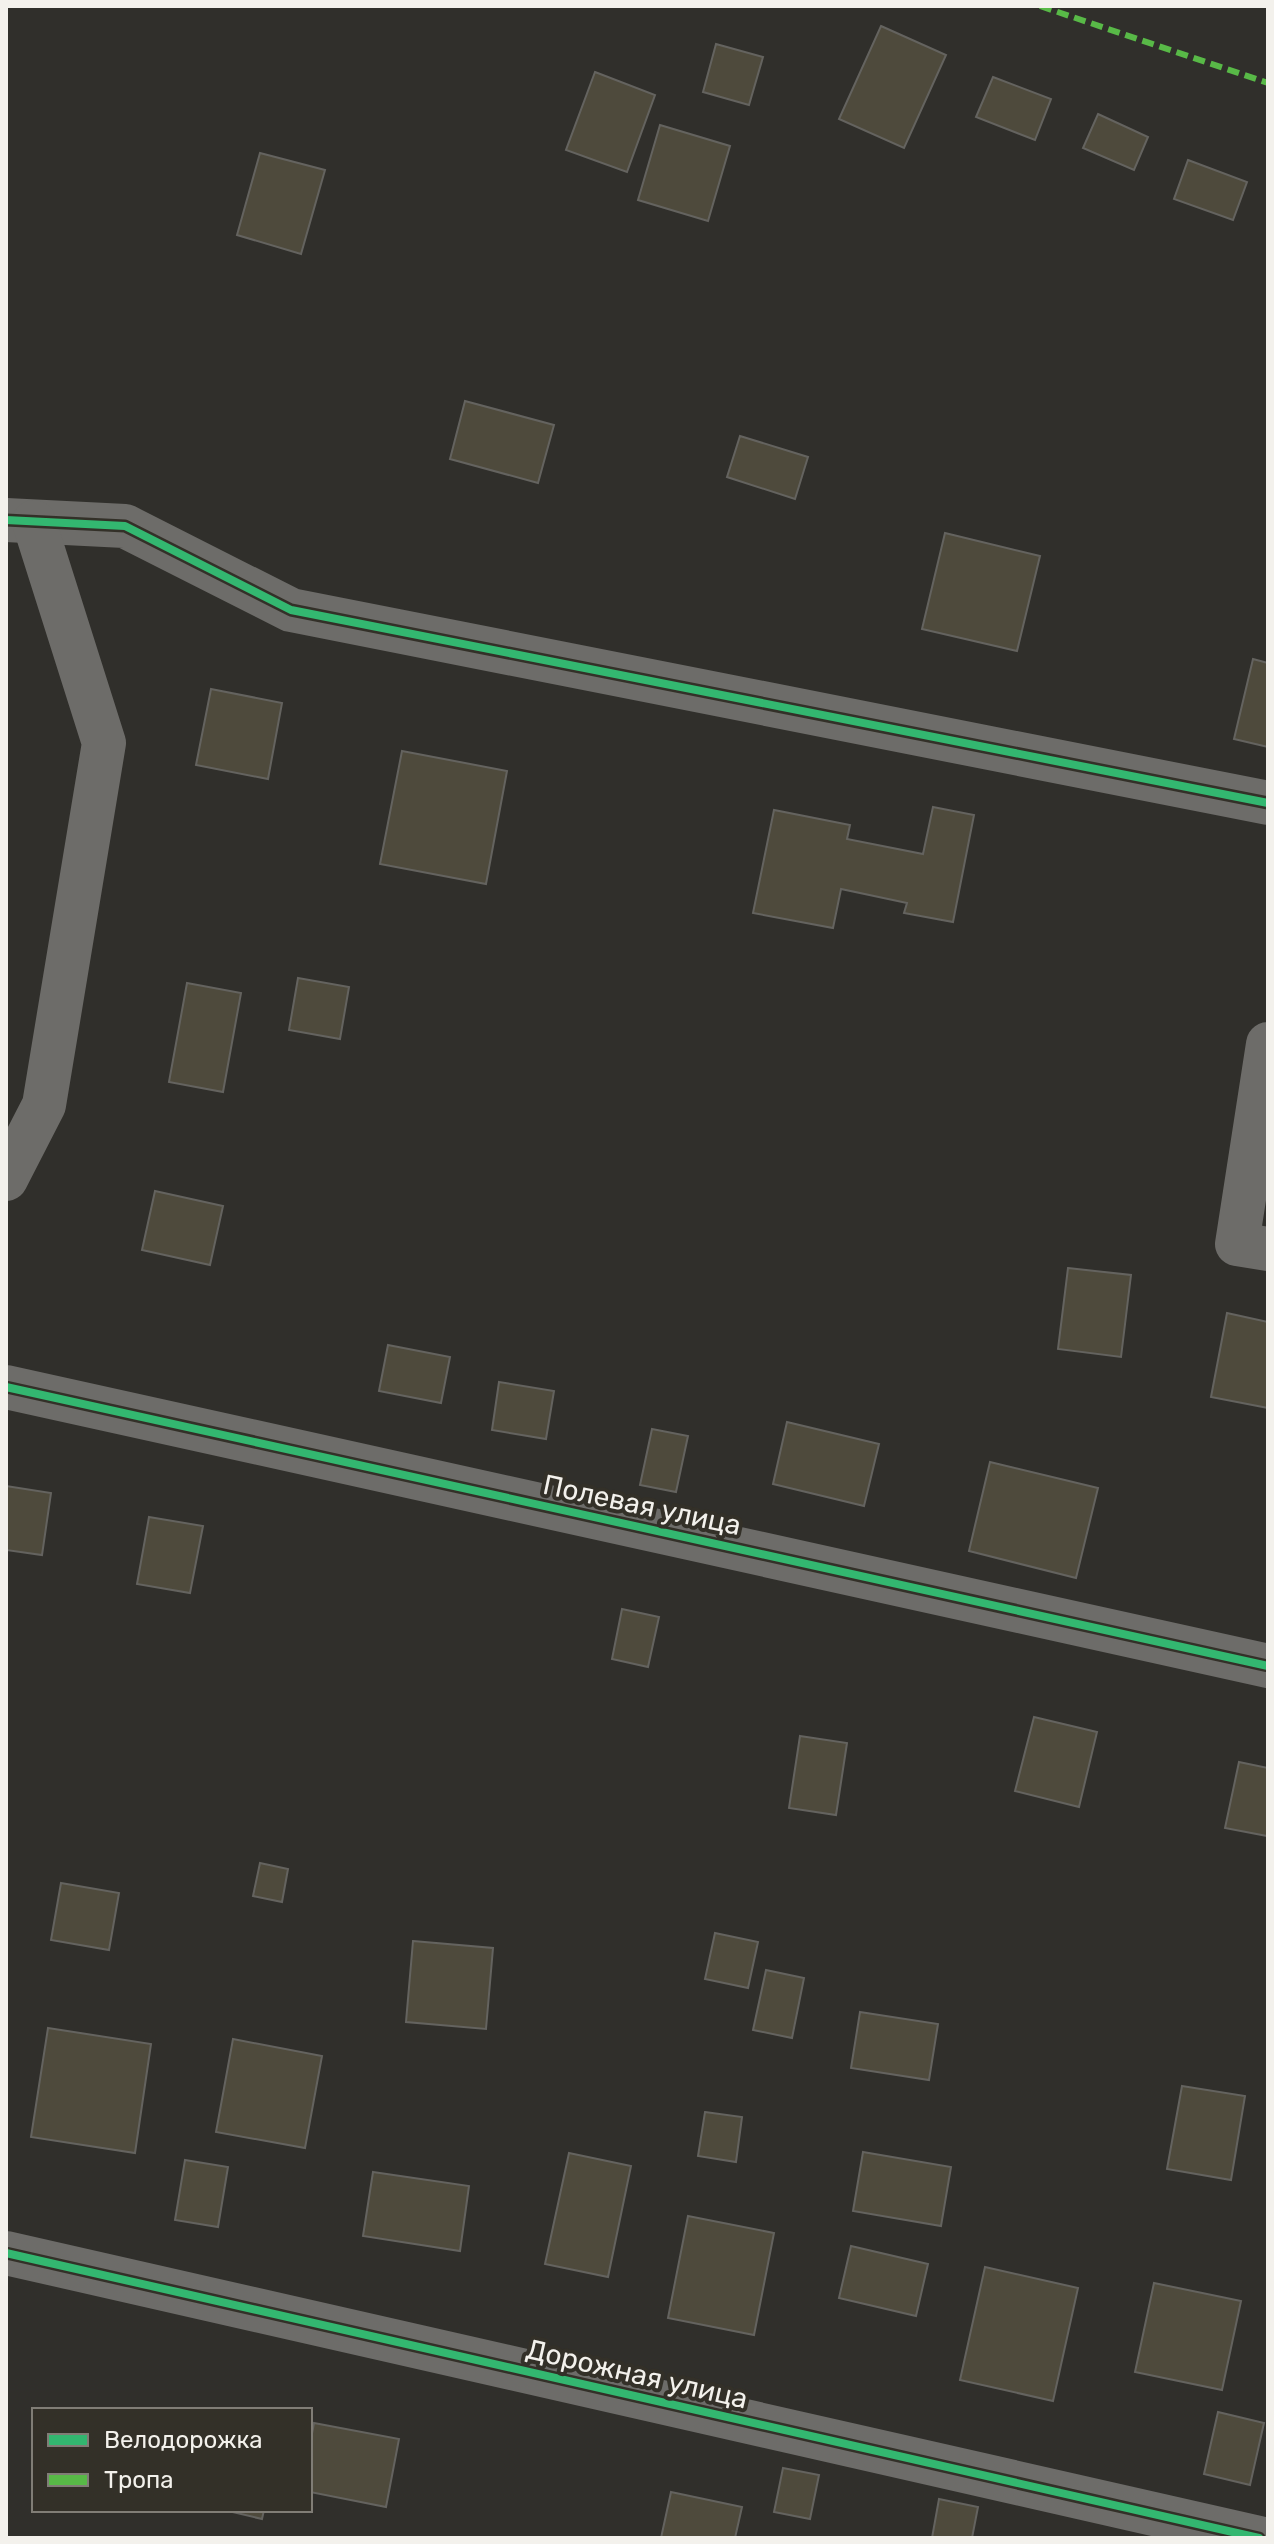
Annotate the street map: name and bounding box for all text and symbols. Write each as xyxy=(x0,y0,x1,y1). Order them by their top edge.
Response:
street label: Полевая улица xyxy=(540,1468,744,1542)
street label: Дорожная улица xyxy=(523,2332,751,2416)
legend xyxy=(32,2408,312,2512)
text: Велодорожка xyxy=(104,2426,263,2454)
text: Тропа xyxy=(104,2466,173,2494)

